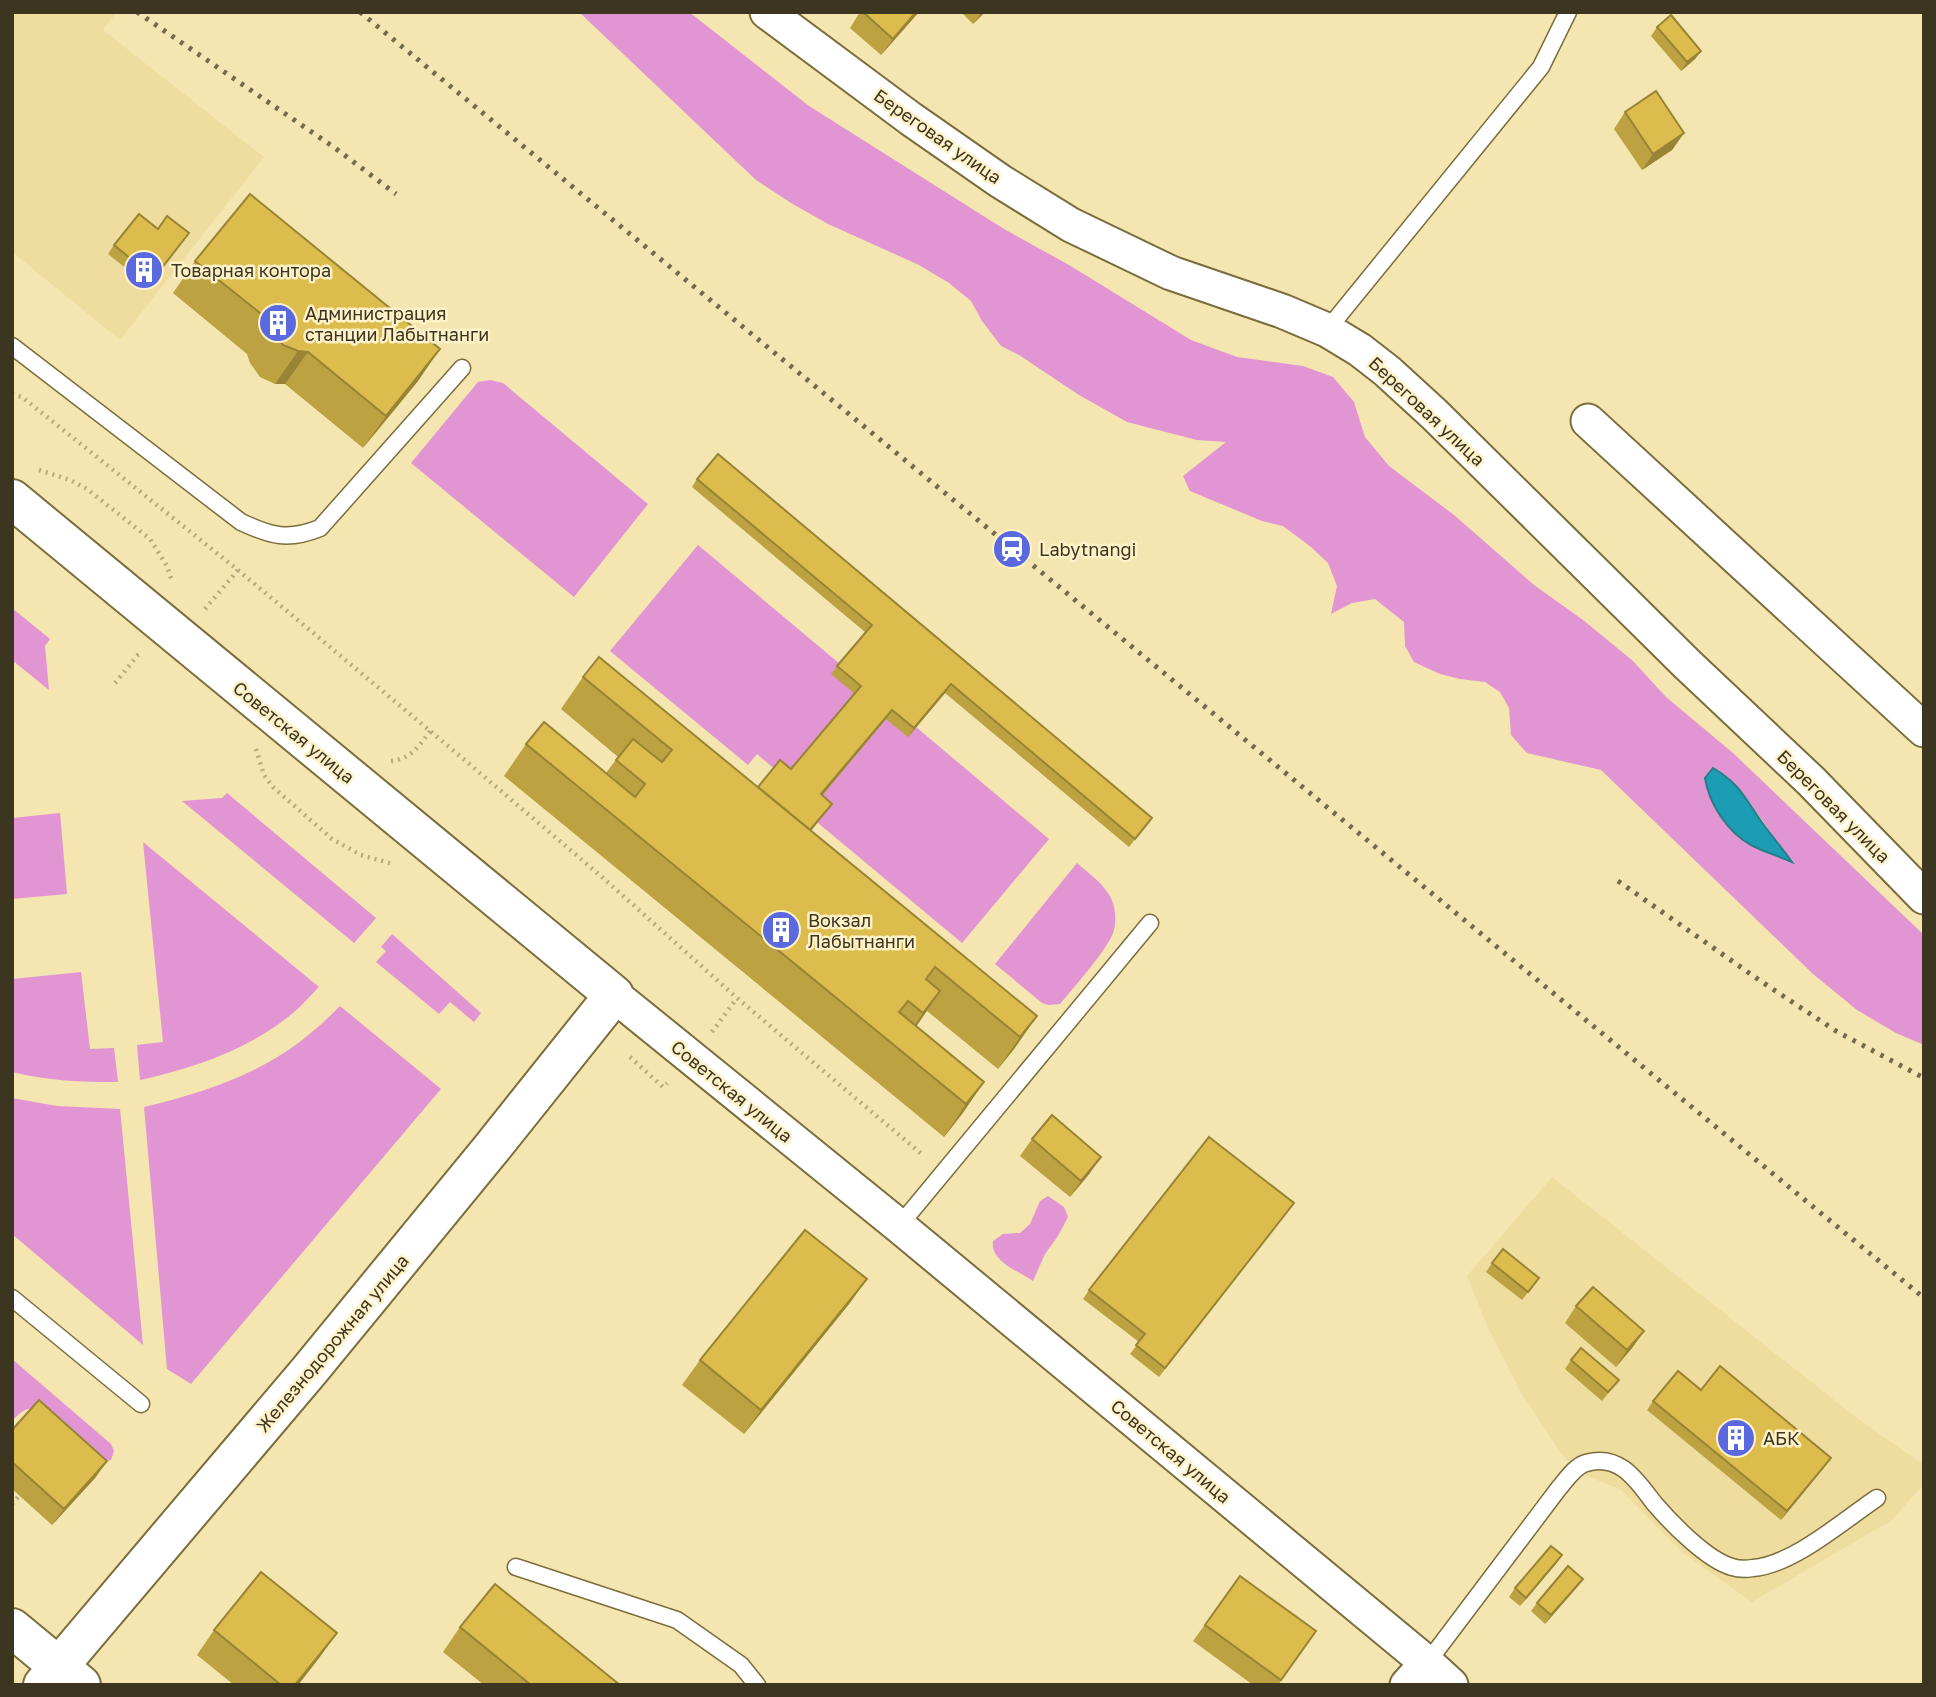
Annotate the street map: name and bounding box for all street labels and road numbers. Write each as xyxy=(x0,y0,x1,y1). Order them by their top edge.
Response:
street label: Береговая улица xyxy=(870,84,1006,188)
street label: Береговая улица xyxy=(1364,352,1490,470)
street label: Советская улица xyxy=(229,676,359,788)
street label: Береговая улица xyxy=(1773,745,1895,867)
street label: Советская улица xyxy=(667,1035,797,1147)
street label: Железнодорожная улица xyxy=(251,1250,413,1436)
street label: Советская улица xyxy=(1107,1394,1235,1508)

